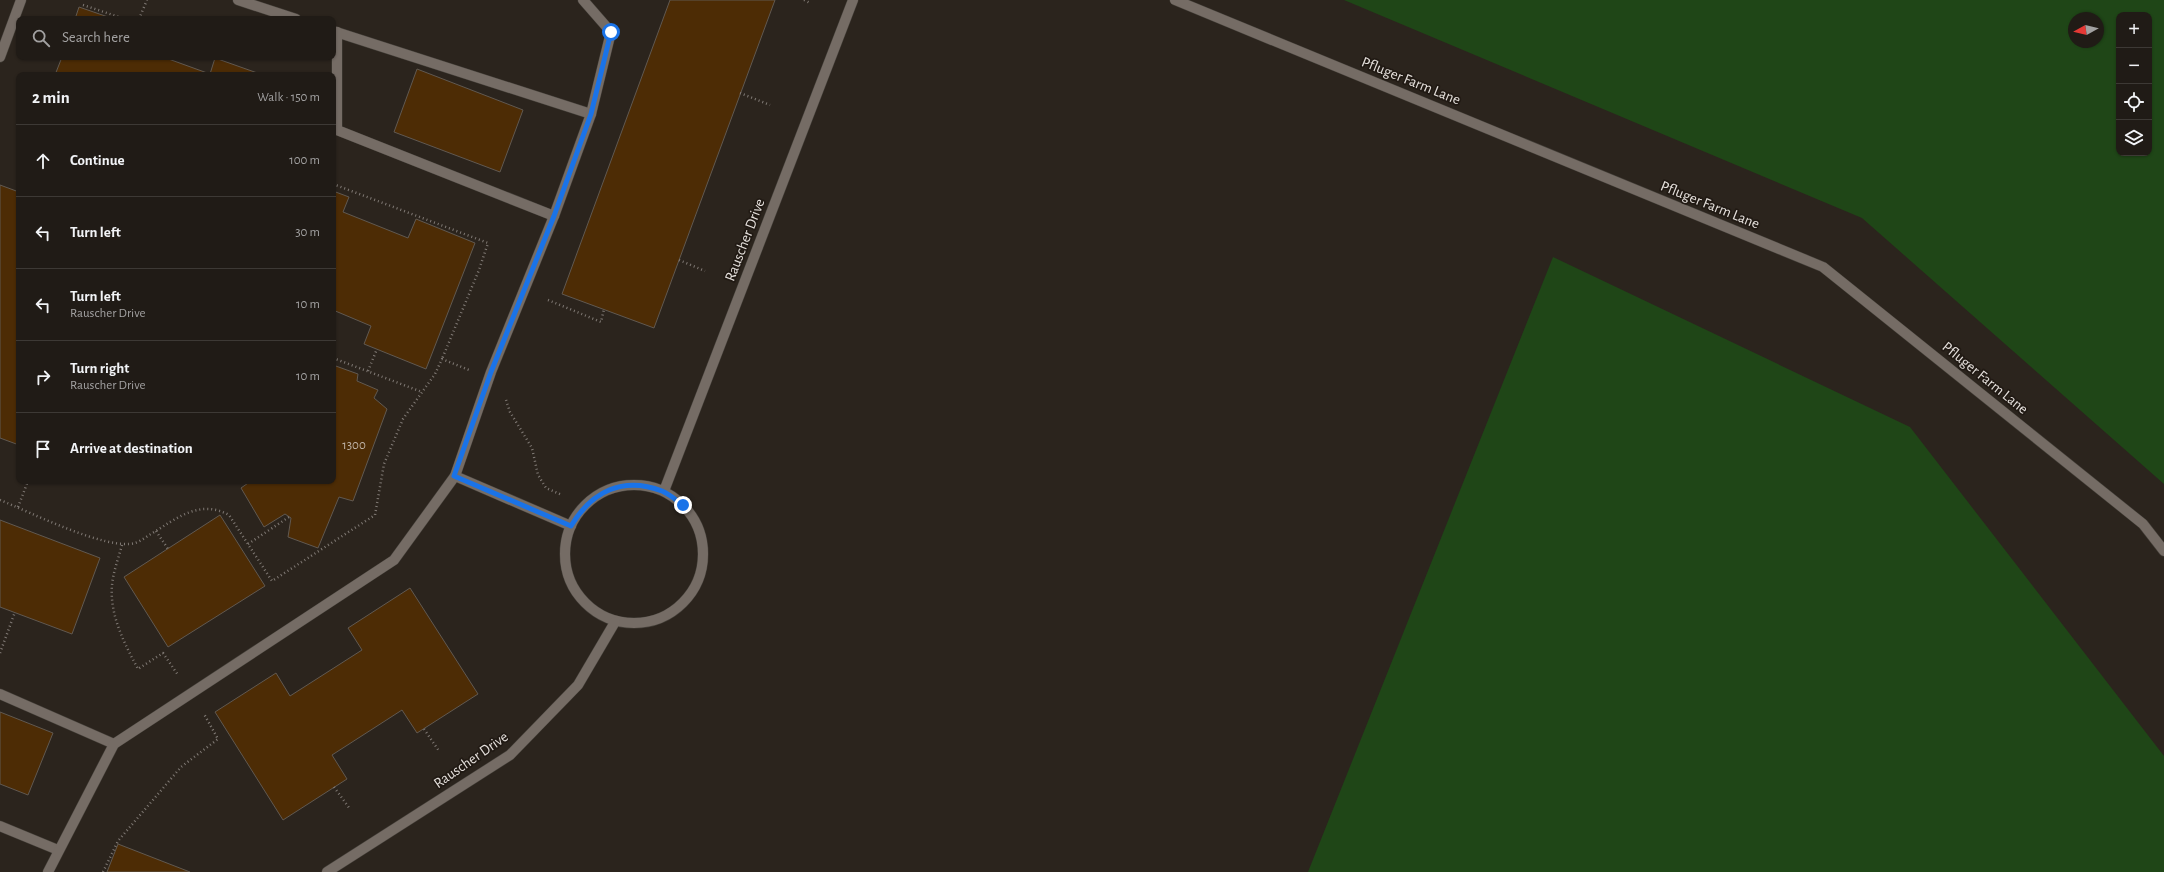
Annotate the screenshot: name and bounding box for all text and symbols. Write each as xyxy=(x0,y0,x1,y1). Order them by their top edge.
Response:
north arrow xyxy=(2068,12,2104,48)
map controls xyxy=(2116,12,2152,156)
button: + xyxy=(2116,12,2152,48)
search box xyxy=(16,16,336,60)
route start xyxy=(602,23,620,41)
icon: search xyxy=(30,27,52,49)
text: Search here xyxy=(62,30,130,45)
button: − xyxy=(2116,48,2152,84)
street label: Pfluger Farm Lane xyxy=(1359,54,1463,108)
button: locate xyxy=(2116,84,2152,120)
text: 2 min xyxy=(32,89,70,106)
text: Walk · 150 m xyxy=(257,91,320,104)
button: layers xyxy=(2116,120,2152,156)
icon: ahead xyxy=(32,150,54,172)
text: Continue xyxy=(70,153,125,168)
text: 100 m xyxy=(289,154,320,167)
street label: Pfluger Farm Lane xyxy=(1658,178,1762,232)
street label: Rauscher Drive xyxy=(722,197,768,283)
icon: left xyxy=(32,222,54,244)
text: Turn left xyxy=(70,225,121,240)
text: 30 m xyxy=(295,226,320,239)
text: Turn left xyxy=(70,289,121,304)
icon: left xyxy=(32,294,54,316)
text: 10 m xyxy=(296,298,320,311)
text: Rauscher Drive xyxy=(70,307,146,320)
street label: Pfluger Farm Lane xyxy=(1939,339,2031,417)
text: Turn right xyxy=(70,361,129,376)
icon: right xyxy=(32,366,54,388)
text: 10 m xyxy=(296,370,320,383)
text: Rauscher Drive xyxy=(70,379,146,392)
icon: arrive xyxy=(32,438,54,460)
house number: 1300 xyxy=(342,439,366,452)
text: Arrive at destination xyxy=(70,441,193,456)
route end xyxy=(674,496,692,514)
street label: Rauscher Drive xyxy=(431,729,511,791)

